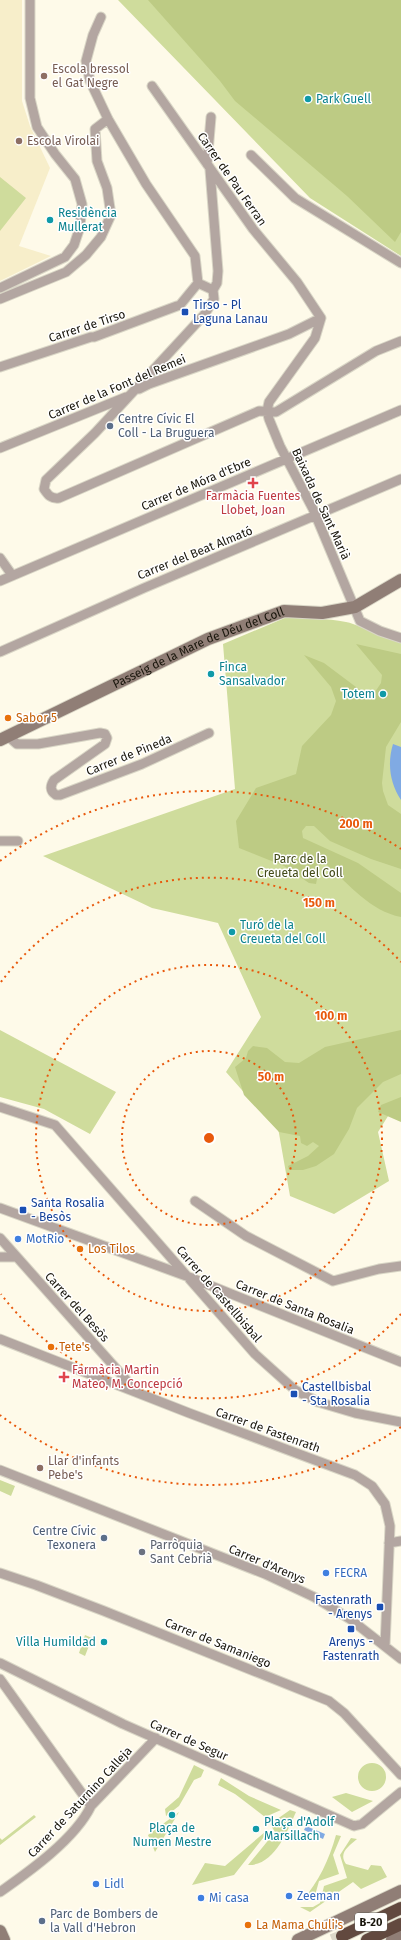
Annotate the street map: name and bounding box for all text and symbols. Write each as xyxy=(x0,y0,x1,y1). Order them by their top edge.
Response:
place label: Escola bressol el Gat Negre xyxy=(52,62,130,90)
marker: Escola bressol el Gat Negre xyxy=(39,71,49,81)
place label: Park Guell xyxy=(316,92,371,106)
marker: Park Guell xyxy=(303,94,313,104)
street label: Carrer de Pau Ferran xyxy=(195,130,269,228)
place label: Escola Virolai xyxy=(27,134,99,148)
marker: Escola Virolai xyxy=(14,136,24,146)
place label: Residència Mullerat xyxy=(58,206,117,234)
marker: Residència Mullerat xyxy=(45,215,55,225)
place label: Tirso - Pl Laguna Lanau xyxy=(193,298,268,326)
street label: Carrer de Tirso xyxy=(47,307,127,345)
marker: Tirso - Pl Laguna Lanau xyxy=(180,307,190,317)
street label: Carrer de la Font del Remei xyxy=(46,352,188,422)
place label: Centre Cívic El Coll - La Bruguera xyxy=(118,412,215,440)
marker: Centre Cívic El Coll - La Bruguera xyxy=(105,421,115,431)
street label: Baixada de Sant Marià xyxy=(289,446,353,562)
street label: Carrer de Móra d'Ebre xyxy=(139,455,253,513)
marker: Farmàcia Fuentes Llobet, Joan xyxy=(248,478,258,488)
place label: Farmàcia Fuentes Llobet, Joan xyxy=(206,489,301,517)
street label: Carrer del Beat Almató xyxy=(135,523,255,583)
street label: Passeig de la Mare de Déu del Coll xyxy=(110,604,286,691)
place label: Finca Sansalvador xyxy=(219,660,286,688)
marker: Finca Sansalvador xyxy=(206,669,216,679)
place label: Totem xyxy=(341,687,375,701)
marker: Totem xyxy=(378,689,388,699)
place label: Sabor 5 xyxy=(16,711,57,725)
marker: Sabor 5 xyxy=(3,713,13,723)
street label: Carrer de Pineda xyxy=(84,731,174,779)
text: 200 m xyxy=(339,817,373,831)
park label: Parc de la Creueta del Coll xyxy=(257,852,343,880)
text: 150 m xyxy=(303,896,335,910)
place label: Turó de la Creueta del Coll xyxy=(240,918,326,946)
marker: Turó de la Creueta del Coll xyxy=(227,927,237,937)
text: 100 m xyxy=(315,1009,347,1023)
text: 50 m xyxy=(258,1070,284,1084)
centre of rings xyxy=(202,1131,216,1145)
place label: Santa Rosalia - Besòs xyxy=(31,1196,104,1224)
marker: Santa Rosalia - Besòs xyxy=(18,1205,28,1215)
place label: MotRio xyxy=(26,1232,64,1246)
marker: MotRio xyxy=(13,1234,23,1244)
place label: Los Tilos xyxy=(88,1242,136,1256)
street label: Carrer de Castellbisbal xyxy=(173,1243,265,1345)
marker: Los Tilos xyxy=(75,1244,85,1254)
street label: Carrer del Besòs xyxy=(42,1269,112,1345)
street label: Carrer de Santa Rosalia xyxy=(234,1277,356,1337)
place label: Tete's xyxy=(59,1340,90,1354)
marker: Tete's xyxy=(46,1342,56,1352)
place label: Farmàcia Martin Mateo, M. Concepció xyxy=(72,1363,183,1391)
marker: Farmàcia Martin Mateo, M. Concepció xyxy=(59,1372,69,1382)
place label: Castellbisbal - Sta Rosalia xyxy=(302,1380,372,1408)
marker: Castellbisbal - Sta Rosalia xyxy=(289,1389,299,1399)
street label: Carrer de Fastenrath xyxy=(214,1405,322,1455)
place label: Llar d'infants Pebe's xyxy=(48,1454,119,1482)
marker: Llar d'infants Pebe's xyxy=(35,1463,45,1473)
place label: Centre Cívic Texonera xyxy=(32,1524,96,1552)
marker: Centre Cívic Texonera xyxy=(99,1533,109,1543)
place label: Parròquia Sant Cebrià xyxy=(150,1538,212,1566)
street label: Carrer d'Arenys xyxy=(227,1542,308,1587)
marker: Parròquia Sant Cebrià xyxy=(137,1547,147,1557)
place label: FECRA xyxy=(334,1566,367,1580)
marker: FECRA xyxy=(321,1568,331,1578)
place label: Fastenrath - Arenys xyxy=(315,1593,372,1621)
marker: Fastenrath - Arenys xyxy=(375,1602,385,1612)
street label: Carrer de Samaniego xyxy=(163,1615,273,1671)
marker: Arenys - Fastenrath xyxy=(346,1624,356,1634)
place label: Villa Humildad xyxy=(16,1635,96,1649)
place label: Arenys - Fastenrath xyxy=(322,1635,380,1663)
marker: Villa Humildad xyxy=(99,1637,109,1647)
street label: Carrer de Segur xyxy=(148,1716,231,1764)
street label: Carrer de Saturnino Calleja xyxy=(25,1744,135,1860)
marker: Plaça de Numen Mestre xyxy=(167,1810,177,1820)
place label: Plaça d'Adolf Marsillach xyxy=(264,1815,335,1843)
place label: Plaça de Numen Mestre xyxy=(133,1821,211,1849)
marker: Plaça d'Adolf Marsillach xyxy=(251,1824,261,1834)
place label: Lidl xyxy=(104,1877,125,1891)
marker: Lidl xyxy=(91,1879,101,1889)
place label: Zeeman xyxy=(297,1889,340,1903)
place label: Mi casa xyxy=(209,1891,249,1905)
marker: Zeeman xyxy=(284,1891,294,1901)
marker: Mi casa xyxy=(196,1893,206,1903)
place label: Parc de Bombers de la Vall d'Hebron xyxy=(50,1907,158,1935)
road number: B-20 xyxy=(355,1913,387,1931)
marker: Parc de Bombers de la Vall d'Hebron xyxy=(37,1916,47,1926)
place label: La Mama Chuli's xyxy=(256,1918,343,1932)
marker: La Mama Chuli's xyxy=(243,1920,253,1930)

